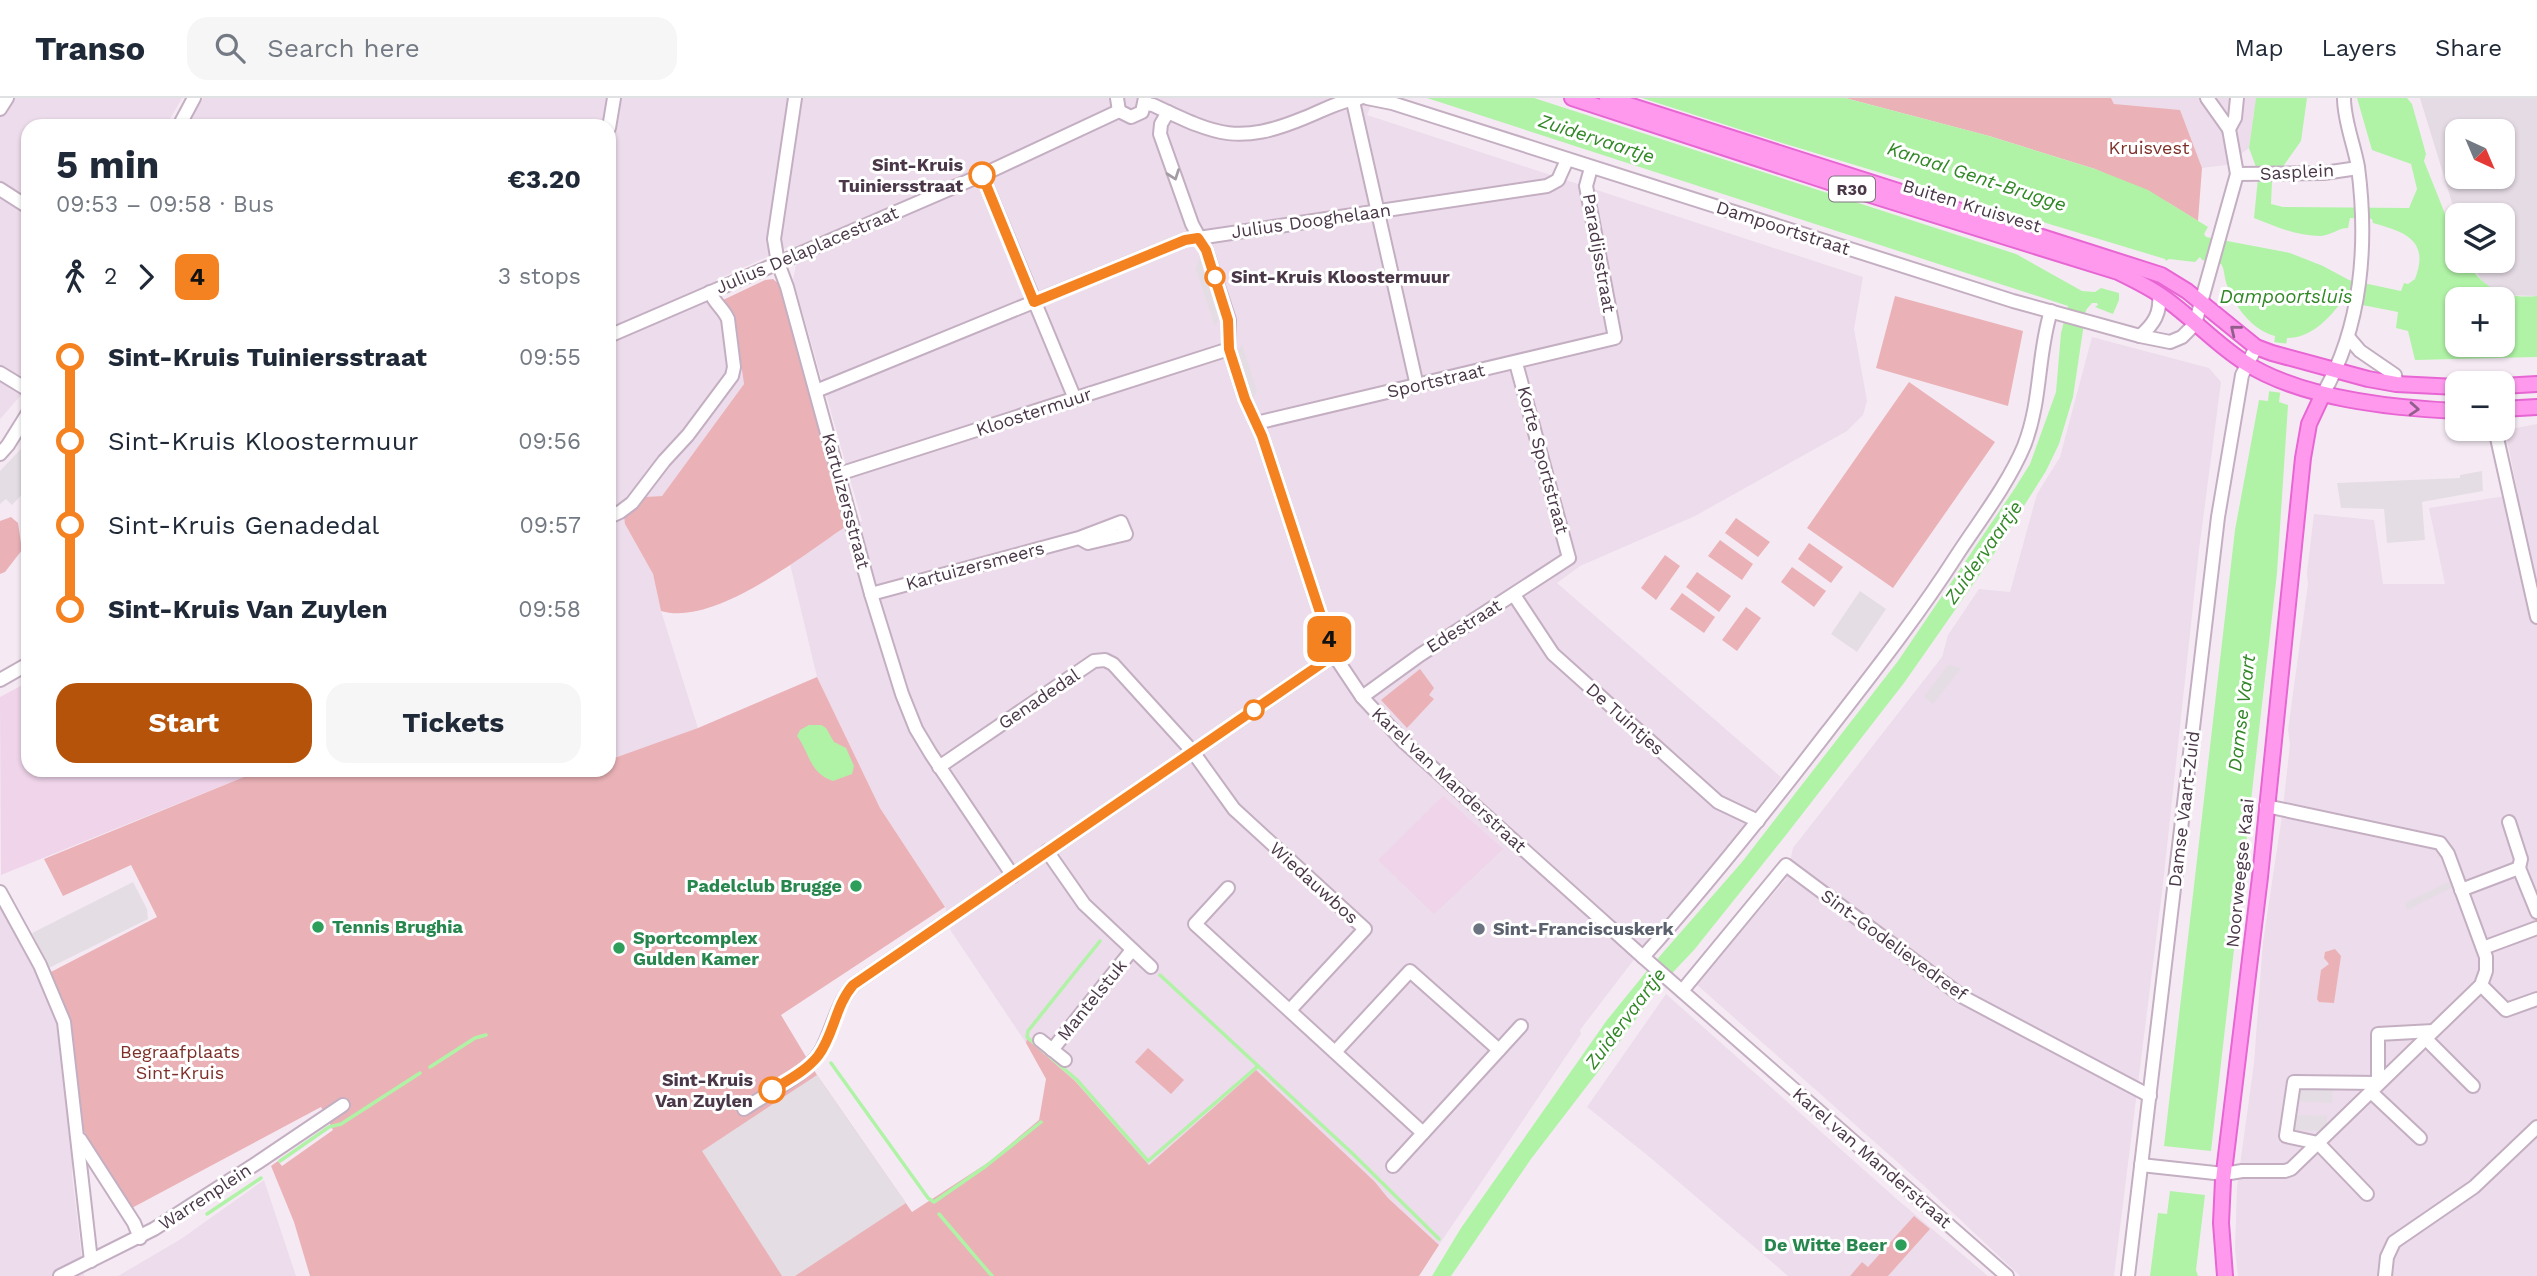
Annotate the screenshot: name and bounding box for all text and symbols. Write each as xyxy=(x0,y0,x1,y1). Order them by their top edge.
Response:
search box xyxy=(187,17,677,80)
text: Transo xyxy=(35,29,145,68)
icon: search xyxy=(211,29,249,67)
text: Search here xyxy=(267,33,420,63)
text: Map xyxy=(2235,34,2283,62)
text: Layers xyxy=(2321,34,2397,62)
text: Share xyxy=(2435,34,2502,62)
water label: Zuidervaartje xyxy=(1535,109,1658,168)
north arrow xyxy=(2445,119,2515,189)
map controls xyxy=(2445,119,2515,441)
water label: Kanaal Gent-Brugge xyxy=(1884,137,2069,216)
park label: Kruisvest xyxy=(2108,137,2190,158)
text: 5 min xyxy=(56,143,159,187)
place label: Sint-Kruis Tuiniersstraat xyxy=(838,154,963,196)
street label: Sasplein xyxy=(2259,159,2335,184)
marker: Sint-Kruis Tuiniersstraat xyxy=(969,162,995,188)
text: €3.20 xyxy=(508,164,581,194)
one-way arrow xyxy=(1166,168,1180,180)
street label: Buiten Kruisvest xyxy=(1900,174,2044,237)
road number: R30 xyxy=(1829,176,1875,202)
text: 09:53 – 09:58 · Bus xyxy=(56,191,274,218)
street label: Paradijsstraat xyxy=(1579,192,1620,315)
street label: Dampoortstraat xyxy=(1714,196,1853,259)
street label: Julius Dooghelaan xyxy=(1230,199,1392,242)
street label: Julius Delaplacestraat xyxy=(712,201,902,298)
button: layers xyxy=(2445,203,2515,273)
icon: walk xyxy=(56,258,94,296)
icon: forward xyxy=(127,258,165,296)
text: 2 xyxy=(104,263,117,290)
text: 4 xyxy=(189,263,205,291)
text: 3 stops xyxy=(498,263,581,290)
place label: Sint-Kruis Kloostermuur xyxy=(1231,266,1450,287)
marker: Sint-Kruis Kloostermuur xyxy=(1205,267,1225,287)
water label: Dampoortsluis xyxy=(2219,285,2353,308)
button: + xyxy=(2445,287,2515,357)
one-way arrow xyxy=(2231,326,2244,338)
text: Sint-Kruis Tuiniersstraat xyxy=(108,342,427,372)
text: 09:55 xyxy=(519,344,581,371)
street label: Sportstraat xyxy=(1385,359,1487,402)
button: − xyxy=(2445,371,2515,441)
street label: Kloostermuur xyxy=(973,383,1094,440)
street label: Korte Sportstraat xyxy=(1514,384,1573,537)
one-way arrow xyxy=(2409,401,2420,416)
text: Sint-Kruis Kloostermuur xyxy=(108,426,418,456)
text: 09:56 xyxy=(518,428,581,455)
street label: Kartuizersstraat xyxy=(818,431,875,572)
water label: Zuidervaartje xyxy=(1939,496,2027,609)
text: Sint-Kruis Genadedal xyxy=(108,510,379,540)
text: 09:57 xyxy=(519,512,581,539)
street label: Kartuizersmeers xyxy=(903,537,1046,594)
text: Sint-Kruis Van Zuylen xyxy=(108,594,388,624)
street label: Edestraat xyxy=(1422,594,1506,657)
text: 09:58 xyxy=(518,596,581,623)
line badge: 4 xyxy=(1306,616,1352,662)
text: 4 xyxy=(1321,625,1337,653)
water label: Damse Vaart xyxy=(2223,653,2260,773)
street label: Genadedal xyxy=(994,663,1084,733)
street label: De Tuintjes xyxy=(1582,678,1669,759)
button: Start xyxy=(56,683,312,763)
button: Tickets xyxy=(326,683,581,763)
unlabelled marker xyxy=(1244,700,1264,720)
street label: Karel van Manderstraat xyxy=(1368,703,1531,857)
street label: Damse Vaart-Zuid xyxy=(2164,730,2204,888)
street label: Noorweegse Kaai xyxy=(2221,797,2258,949)
street label: Wiedauwbos xyxy=(1266,837,1363,928)
place label: Padelclub Brugge xyxy=(686,875,842,896)
marker: Padelclub Brugge xyxy=(848,878,864,894)
street label: Sint-Godelievedreef xyxy=(1817,885,1971,1005)
place label: Tennis Brughia xyxy=(332,916,463,937)
place label: Sint-Franciscuskerk xyxy=(1493,918,1675,939)
marker: Tennis Brughia xyxy=(310,919,326,935)
marker: Sint-Franciscuskerk xyxy=(1471,921,1487,937)
place label: Sportcomplex Gulden Kamer xyxy=(633,927,759,969)
marker: Sportcomplex Gulden Kamer xyxy=(611,940,627,956)
street label: Mantelstuk xyxy=(1053,955,1131,1044)
water label: Zuidervaartje xyxy=(1579,963,1671,1074)
park label: Begraafplaats Sint-Kruis xyxy=(120,1041,240,1083)
place label: Sint-Kruis Van Zuylen xyxy=(655,1069,753,1111)
marker: Sint-Kruis Van Zuylen xyxy=(759,1077,785,1103)
street label: Karel van Manderstraat xyxy=(1789,1083,1956,1233)
street label: Warrenplein xyxy=(155,1159,255,1234)
place label: De Witte Beer xyxy=(1764,1234,1887,1255)
marker: De Witte Beer xyxy=(1893,1237,1909,1253)

